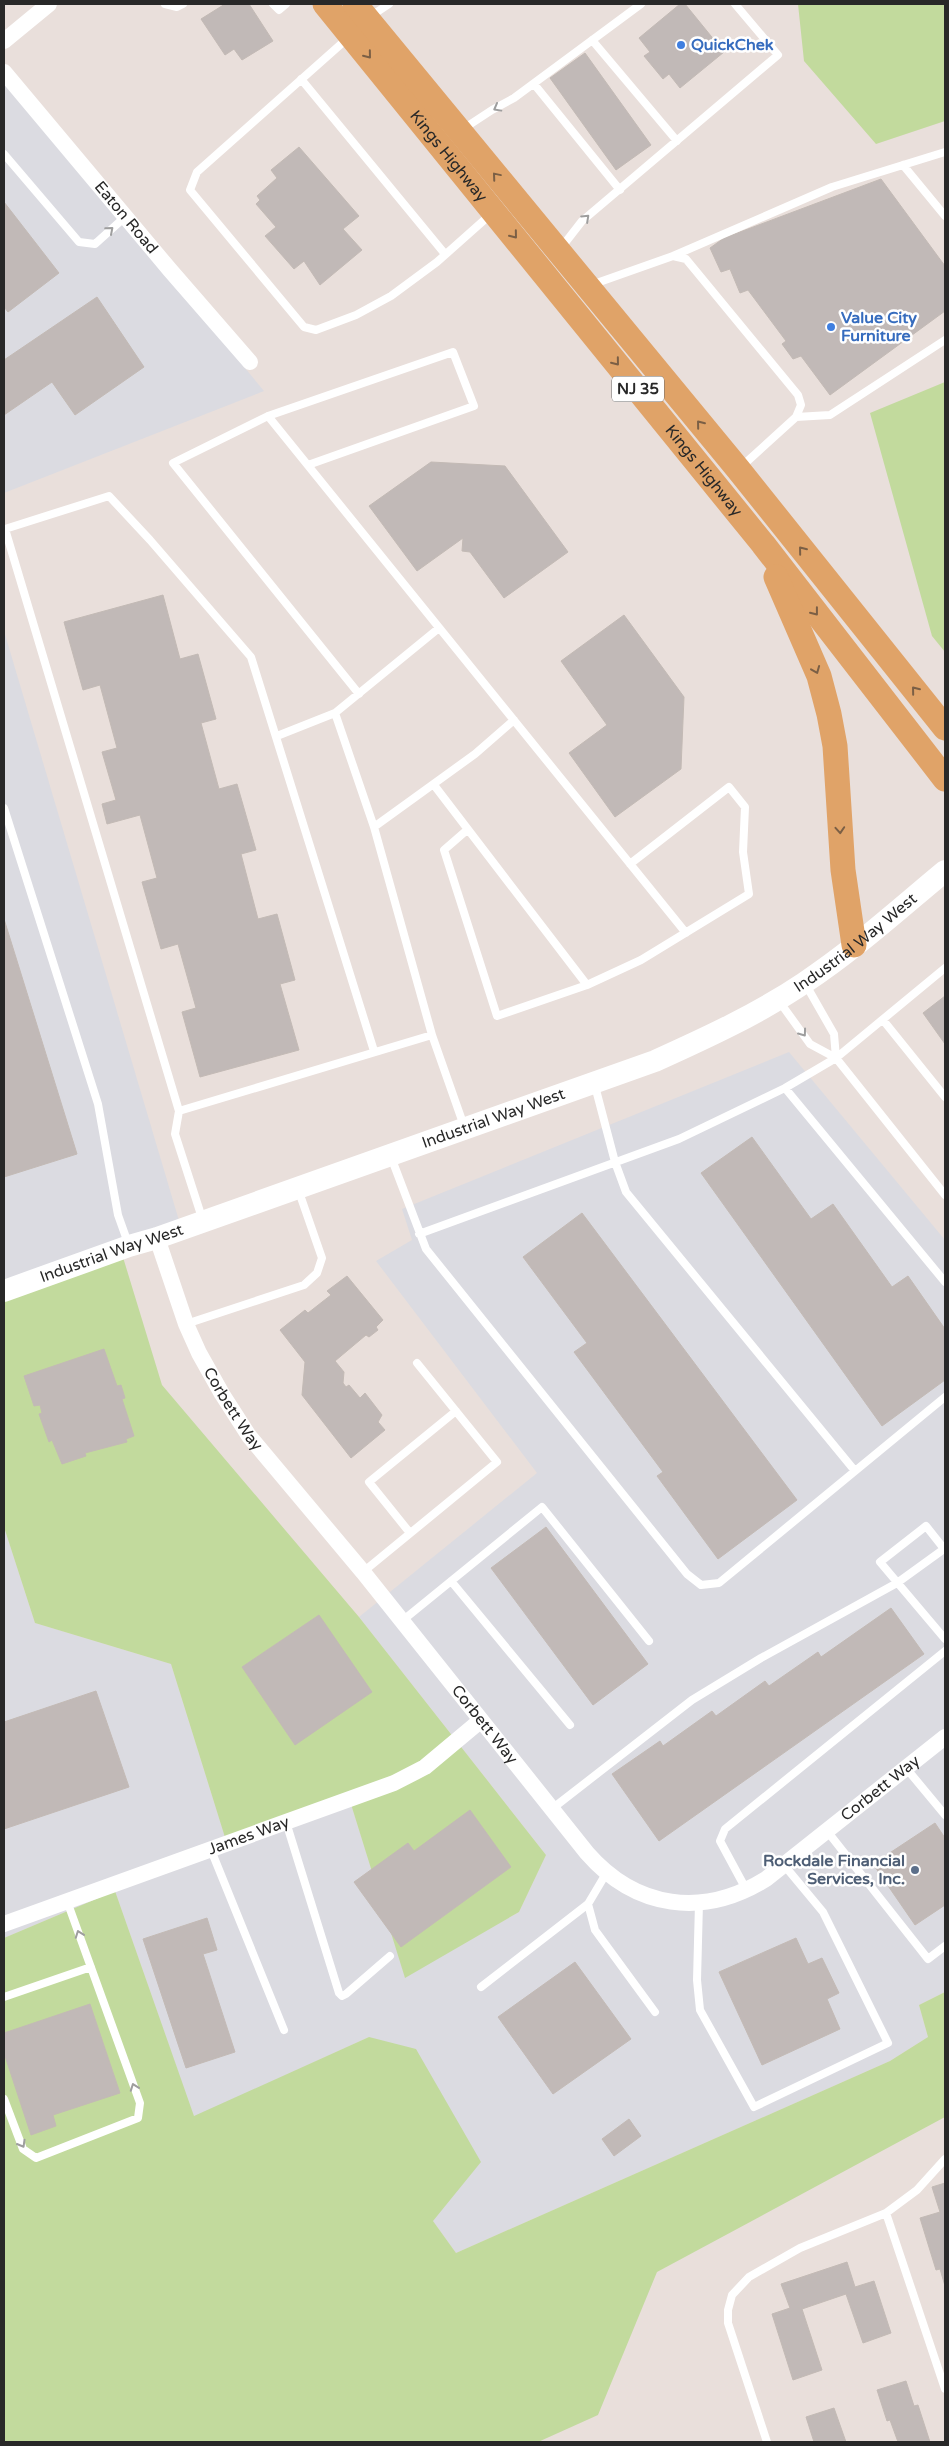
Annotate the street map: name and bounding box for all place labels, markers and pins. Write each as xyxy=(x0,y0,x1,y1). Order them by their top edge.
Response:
place label: QuickChek xyxy=(691,35,774,55)
marker: QuickChek xyxy=(675,39,687,51)
place label: Value City Furniture xyxy=(841,308,917,346)
marker: Value City Furniture xyxy=(825,321,837,333)
place label: Rockdale Financial Services, Inc. xyxy=(763,1851,905,1889)
marker: Rockdale Financial Services, Inc. xyxy=(909,1864,921,1876)

